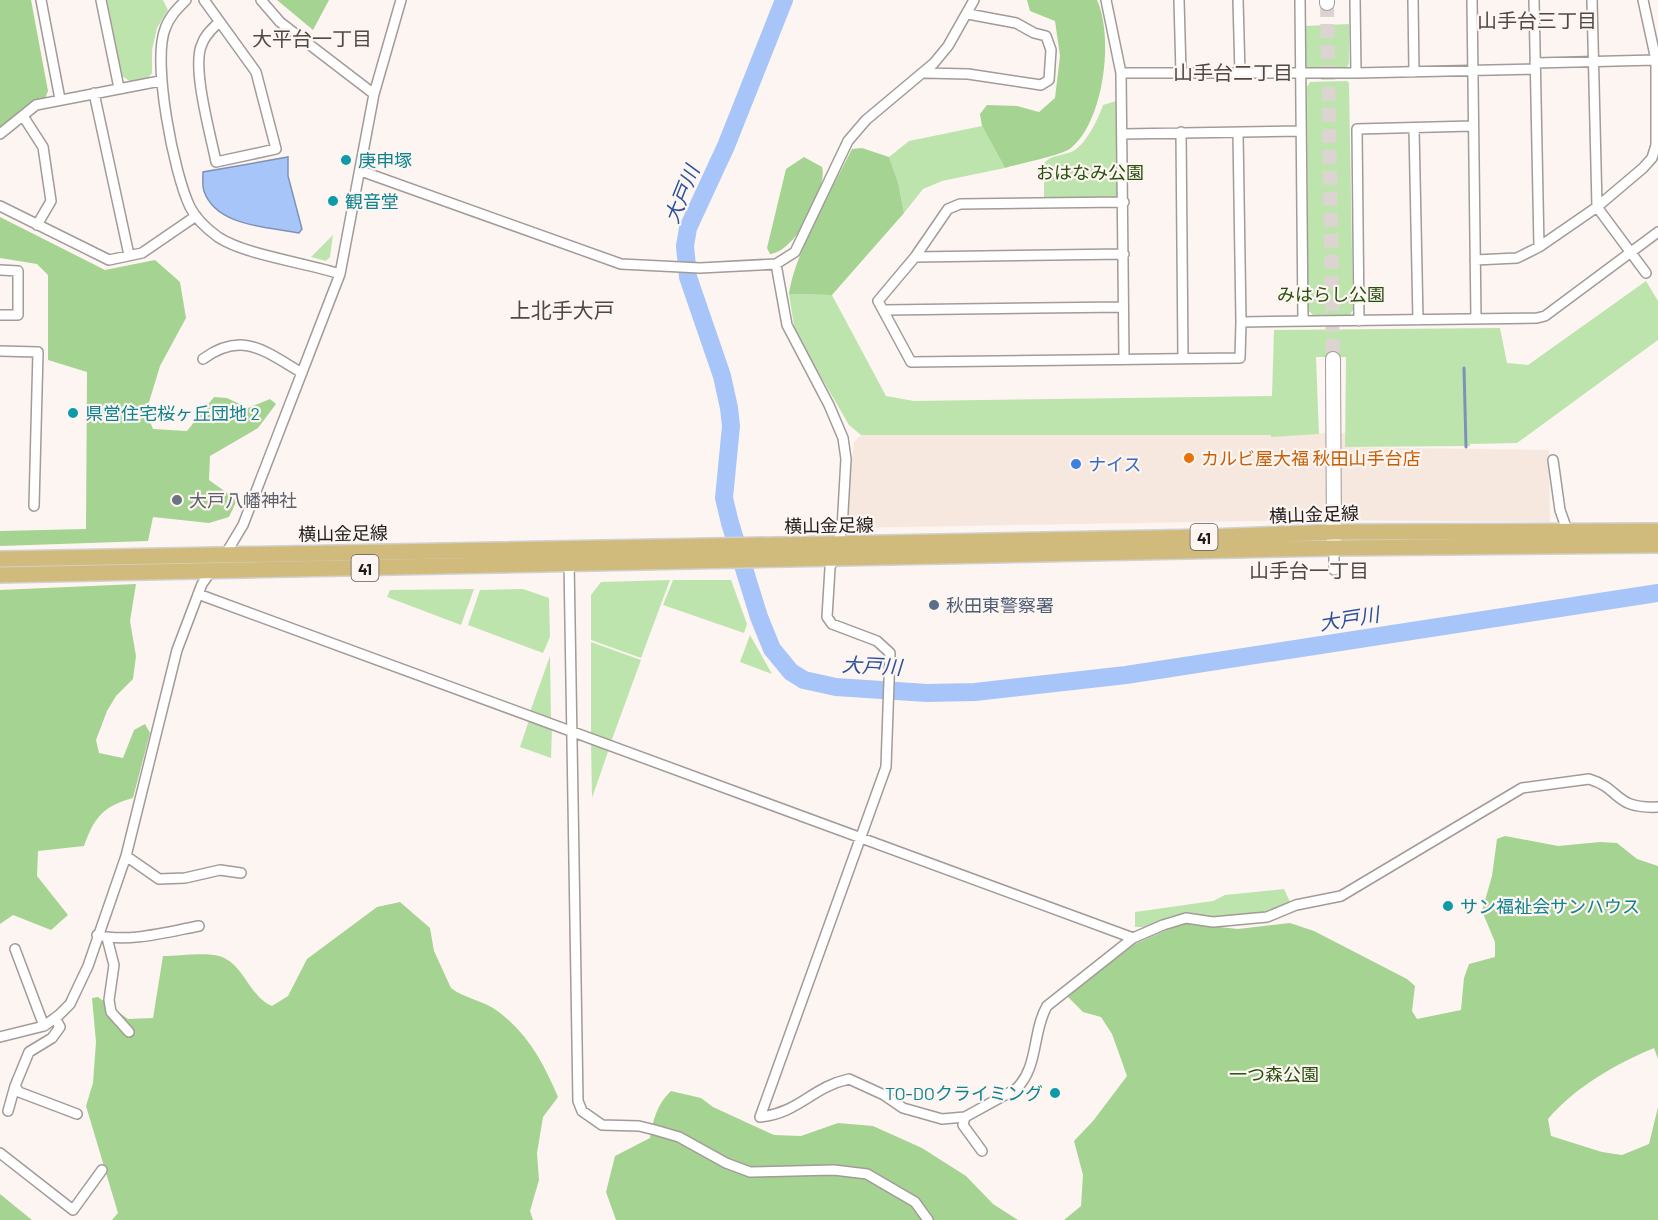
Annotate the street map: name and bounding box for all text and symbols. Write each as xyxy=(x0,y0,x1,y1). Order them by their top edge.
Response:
district label: 山手台三丁目 xyxy=(1477,8,1597,32)
district label: 大平台一丁目 xyxy=(252,26,372,50)
district label: 山手台二丁目 xyxy=(1173,60,1293,84)
place label: 庚申塚 xyxy=(358,149,412,171)
marker: 庚申塚 xyxy=(339,153,353,167)
water label: 大戸川 xyxy=(659,160,704,226)
park label: おはなみ公園 xyxy=(1036,161,1144,183)
place label: 観音堂 xyxy=(345,190,399,212)
marker: 観音堂 xyxy=(326,194,340,208)
park label: みはらし公園 xyxy=(1277,283,1385,305)
district label: 上北手大戸 xyxy=(510,297,615,322)
place label: 県営住宅桜ヶ丘団地 2 xyxy=(85,402,260,424)
marker: 県営住宅桜ヶ丘団地 2 xyxy=(66,406,80,420)
place label: カルビ屋大福 秋田山手台店 xyxy=(1201,447,1421,469)
marker: カルビ屋大福 秋田山手台店 xyxy=(1182,451,1196,465)
place label: ナイス xyxy=(1088,453,1141,475)
marker: ナイス xyxy=(1069,457,1083,471)
place label: 大戸八幡神社 xyxy=(189,489,297,511)
marker: 大戸八幡神社 xyxy=(170,493,184,507)
street label: 横山金足線 xyxy=(1269,501,1359,527)
street label: 横山金足線 xyxy=(784,513,874,537)
street label: 横山金足線 xyxy=(298,521,388,545)
road number: 41 xyxy=(1190,524,1218,550)
road number: 41 xyxy=(352,555,378,581)
district label: 山手台一丁目 xyxy=(1249,558,1369,582)
place label: 秋田東警察署 xyxy=(946,594,1054,616)
marker: 秋田東警察署 xyxy=(927,598,941,612)
water label: 大戸川 xyxy=(1317,601,1382,635)
water label: 大戸川 xyxy=(841,651,905,679)
place label: サン福祉会サンハウス xyxy=(1460,895,1640,917)
marker: サン福祉会サンハウス xyxy=(1441,899,1455,913)
park label: 一つ森公園 xyxy=(1229,1063,1319,1085)
place label: TO-DOクライミング xyxy=(885,1082,1043,1104)
marker: TO-DOクライミング xyxy=(1048,1086,1062,1100)

